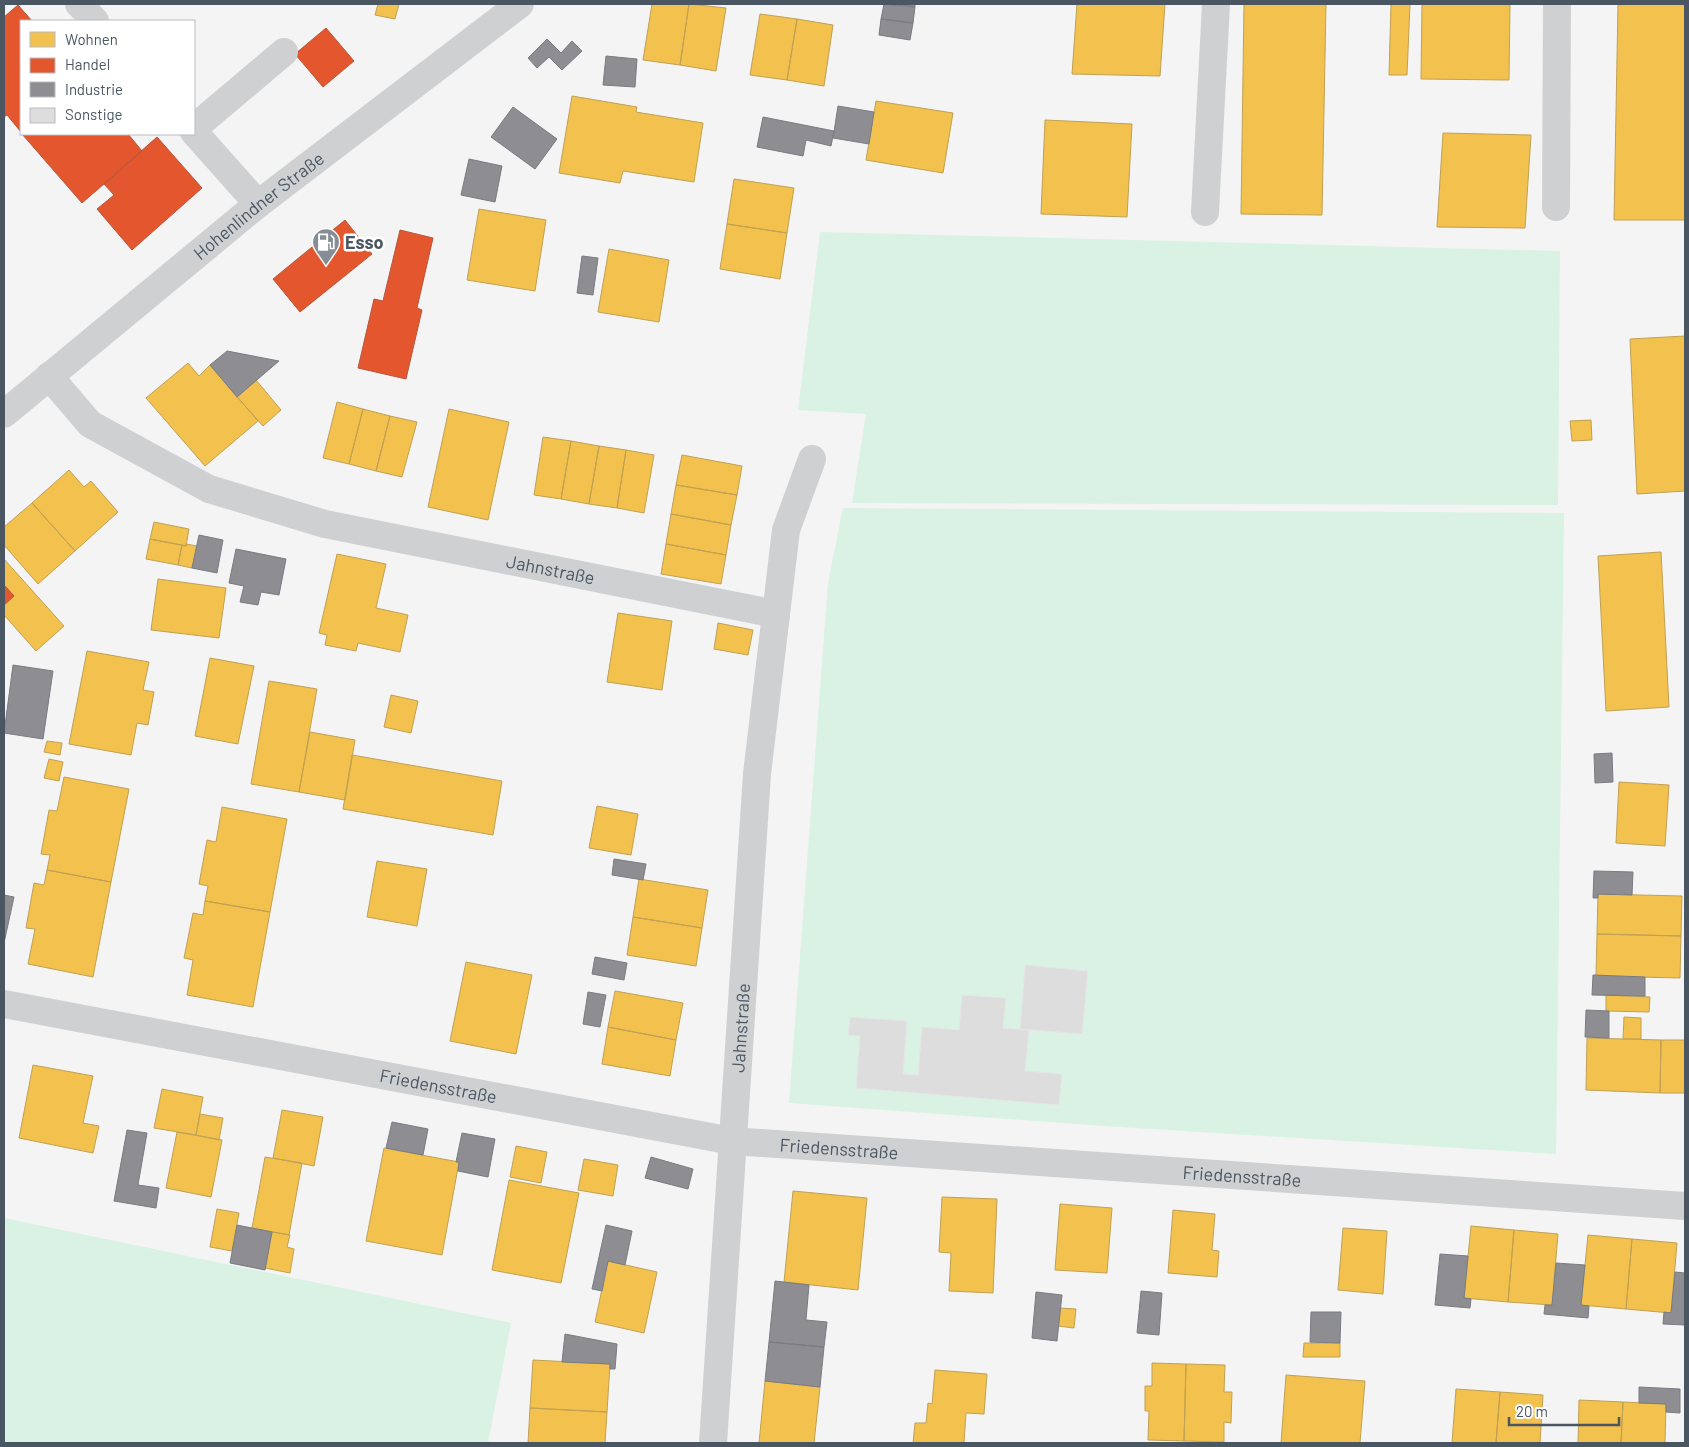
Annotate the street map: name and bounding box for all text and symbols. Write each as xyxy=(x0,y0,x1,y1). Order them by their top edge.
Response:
legend xyxy=(20,20,195,135)
text: Wohnen xyxy=(65,30,118,48)
text: Handel xyxy=(65,55,110,73)
text: Industrie xyxy=(65,80,123,98)
text: Sonstige xyxy=(65,105,123,123)
street label: Hohenlindner Straße xyxy=(189,147,328,264)
fuel station icon: Esso xyxy=(311,227,341,266)
place label: Esso xyxy=(345,231,383,253)
street label: Jahnstraße xyxy=(505,549,597,589)
street label: Jahnstraße xyxy=(726,982,754,1073)
street label: Friedensstraße xyxy=(378,1064,499,1108)
street label: Friedensstraße xyxy=(779,1133,899,1163)
street label: Friedensstraße xyxy=(1182,1161,1302,1191)
scale bar xyxy=(1509,1394,1619,1426)
text: 20 m xyxy=(1516,1402,1548,1420)

